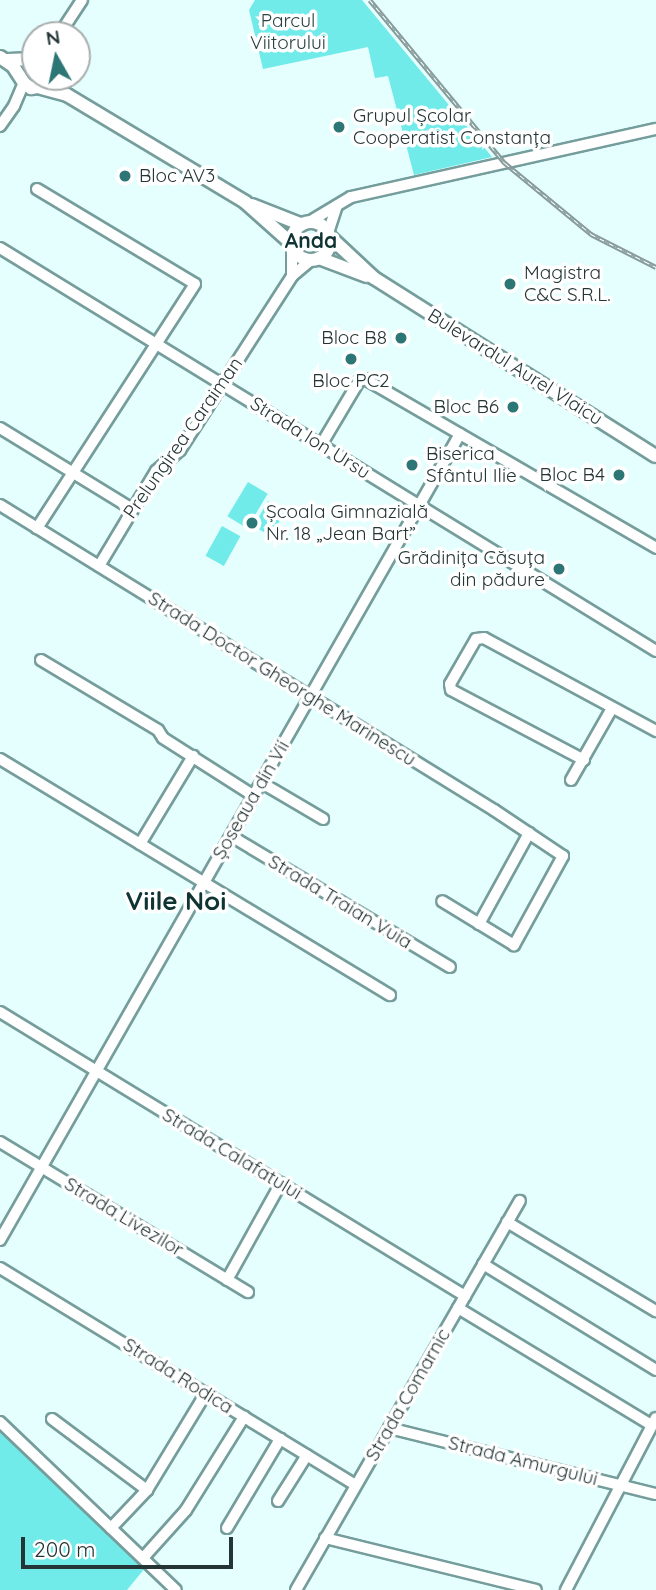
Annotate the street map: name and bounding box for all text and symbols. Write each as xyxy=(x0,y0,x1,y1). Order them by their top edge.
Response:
park label: Parcul Viitorului xyxy=(250,10,326,54)
north arrow xyxy=(21,21,91,91)
text: N xyxy=(44,24,62,50)
place label: Grupul Școlar Cooperatist Constanța xyxy=(353,105,551,149)
marker: Grupul Școlar Cooperatist Constanța xyxy=(331,119,347,135)
place label: Bloc AV3 xyxy=(139,165,215,187)
marker: Bloc AV3 xyxy=(117,168,133,184)
district label: Anda xyxy=(285,227,337,253)
place label: Magistra C&C S.R.L. xyxy=(524,262,611,306)
marker: Magistra C&C S.R.L. xyxy=(502,276,518,292)
street label: Bulevardul Aurel Vlaicu xyxy=(423,304,607,430)
place label: Bloc B8 xyxy=(321,327,387,349)
marker: Bloc B8 xyxy=(393,330,409,346)
marker: Bloc PC2 xyxy=(343,351,359,367)
street label: Prelungirea Caraiman xyxy=(119,353,247,523)
place label: Bloc PC2 xyxy=(312,370,390,392)
street label: Strada Ion Ursu xyxy=(246,392,374,484)
place label: Bloc B6 xyxy=(433,396,499,418)
marker: Bloc B6 xyxy=(505,399,521,415)
place label: Biserica Sfântul Ilie xyxy=(426,443,517,487)
marker: Biserica Sfântul Ilie xyxy=(404,457,420,473)
place label: Bloc B4 xyxy=(540,464,605,486)
marker: Bloc B4 xyxy=(611,467,627,483)
place label: Școala Gimnazială Nr. 18 „Jean Bart” xyxy=(266,501,428,545)
marker: Școala Gimnazială Nr. 18 „Jean Bart” xyxy=(244,515,260,531)
place label: Grădinița Căsuța din pădure xyxy=(398,547,545,591)
marker: Grădinița Căsuța din pădure xyxy=(551,561,567,577)
street label: Strada Doctor Gheorghe Marinescu xyxy=(144,587,420,771)
street label: Șoseaua din Vii xyxy=(208,737,294,863)
street label: Strada Traian Vuia xyxy=(264,850,416,954)
district label: Viile Noi xyxy=(126,885,226,917)
street label: Strada Calafatului xyxy=(158,1103,306,1205)
street label: Strada Livezilor xyxy=(60,1172,188,1262)
street label: Strada Comarnic xyxy=(361,1325,455,1465)
street label: Strada Rodica xyxy=(119,1333,237,1419)
street label: Strada Amurgului xyxy=(446,1431,600,1491)
scale bar xyxy=(24,1524,236,1568)
text: 200 m xyxy=(34,1536,96,1562)

